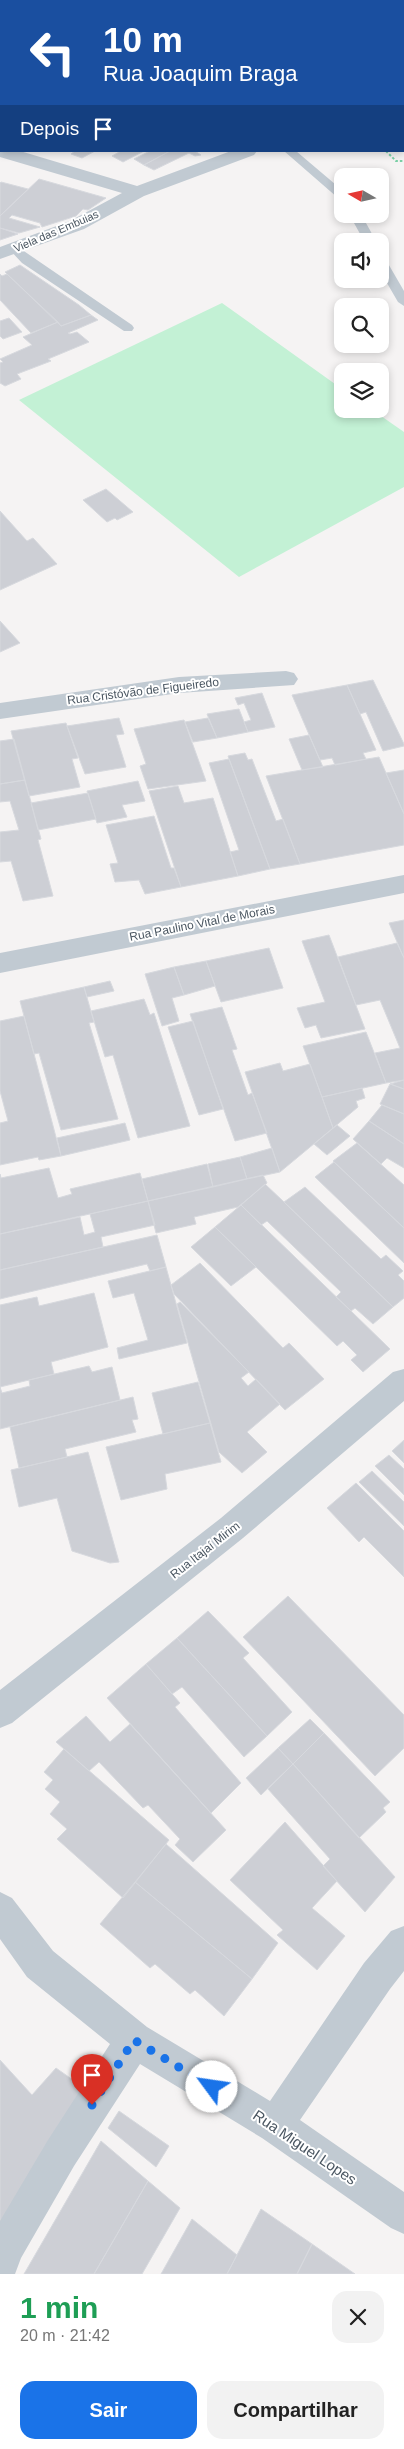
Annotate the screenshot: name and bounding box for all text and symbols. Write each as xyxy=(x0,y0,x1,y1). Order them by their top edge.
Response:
icon: left xyxy=(20,20,85,85)
text: 10 m xyxy=(103,20,183,59)
text: Rua Joaquim Braga xyxy=(103,61,297,86)
icon: arrive xyxy=(89,115,117,143)
text: Depois xyxy=(20,118,79,139)
north arrow xyxy=(334,168,389,222)
map controls xyxy=(334,168,389,418)
street label: Viela das Embuias xyxy=(12,208,101,254)
button: sound xyxy=(334,233,389,288)
button: search xyxy=(334,298,389,353)
button: layers xyxy=(334,363,389,418)
street label: Rua Cristóvão de Figueiredo xyxy=(66,675,220,707)
street label: Rua Paulino Vital de Morais xyxy=(128,902,276,944)
street label: Rua Itajaí Mirim xyxy=(168,1519,242,1581)
pin xyxy=(71,2054,113,2105)
position arrow xyxy=(185,2060,237,2112)
icon: arrive xyxy=(78,2061,106,2089)
street label: Rua Miguel Lopes xyxy=(250,2106,360,2188)
text: 1 min xyxy=(20,2291,98,2324)
button: close xyxy=(332,2291,384,2343)
text: 20 m · 21:42 xyxy=(20,2327,110,2344)
button: Sair xyxy=(20,2381,197,2439)
button: Compartilhar xyxy=(207,2381,384,2439)

